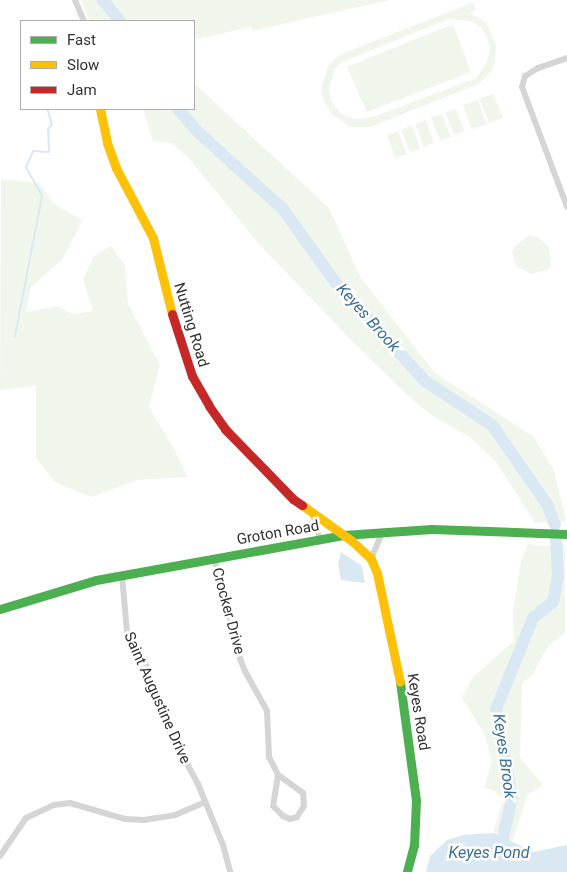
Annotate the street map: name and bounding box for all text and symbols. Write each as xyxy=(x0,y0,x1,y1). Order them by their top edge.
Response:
legend xyxy=(20,20,195,110)
text: Fast xyxy=(67,31,96,49)
text: Slow xyxy=(67,56,99,74)
text: Jam xyxy=(67,81,97,99)
water label: Keyes Brook xyxy=(332,280,404,356)
street label: Nutting Road xyxy=(170,281,212,369)
street label: Groton Road xyxy=(235,517,321,549)
street label: Crocker Drive xyxy=(208,566,248,656)
street label: Saint Augustine Drive xyxy=(120,629,194,767)
street label: Keyes Road xyxy=(403,672,433,752)
water label: Keyes Brook xyxy=(489,712,519,800)
water label: Keyes Pond xyxy=(449,843,529,863)

